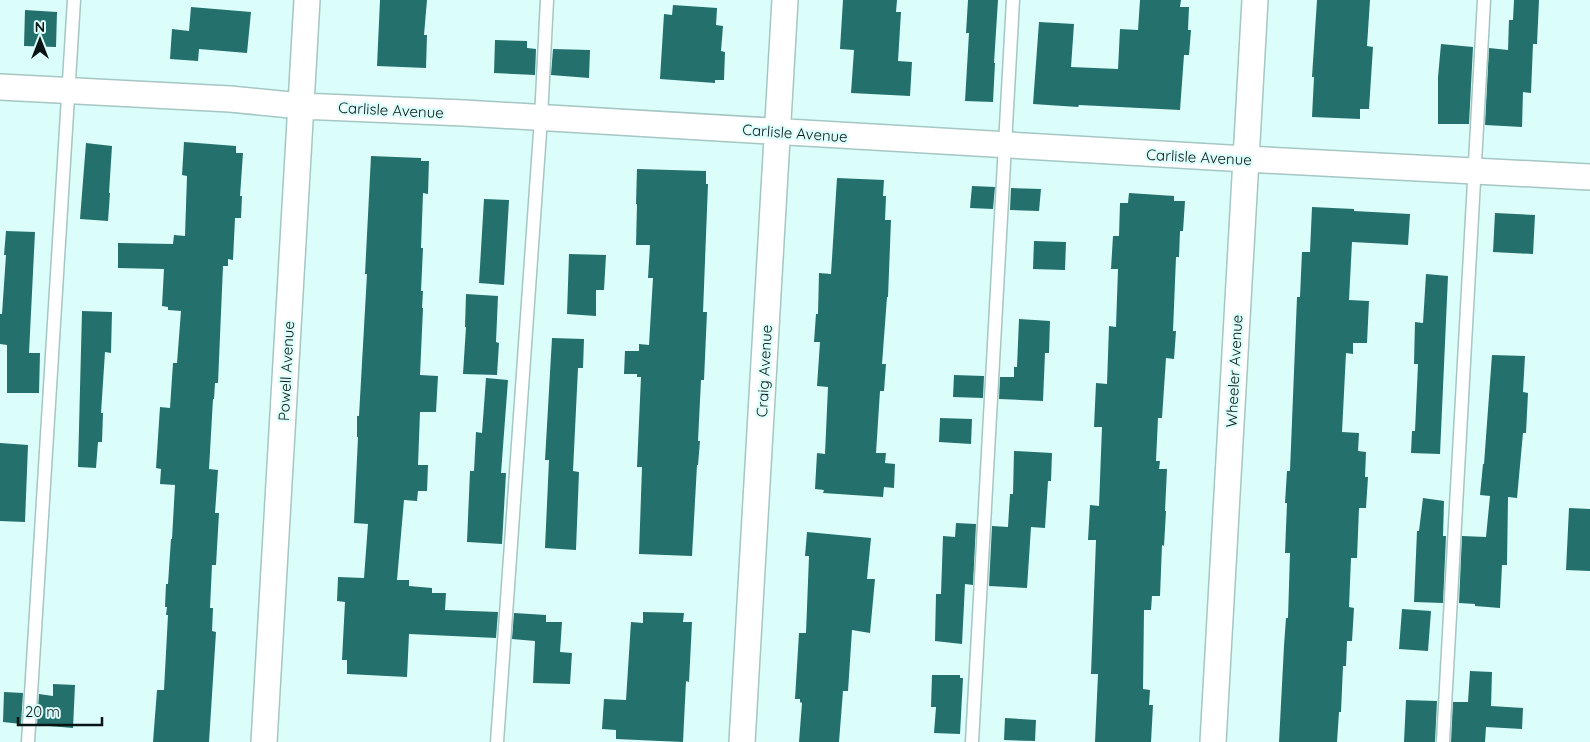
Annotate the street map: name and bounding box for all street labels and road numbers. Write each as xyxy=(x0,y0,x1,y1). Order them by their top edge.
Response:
street label: Carlisle Avenue xyxy=(338,98,444,122)
street label: Carlisle Avenue xyxy=(742,120,848,146)
street label: Carlisle Avenue xyxy=(1146,145,1252,169)
street label: Wheeler Avenue xyxy=(1222,314,1246,428)
street label: Powell Avenue xyxy=(274,321,298,421)
street label: Craig Avenue xyxy=(752,324,776,418)

